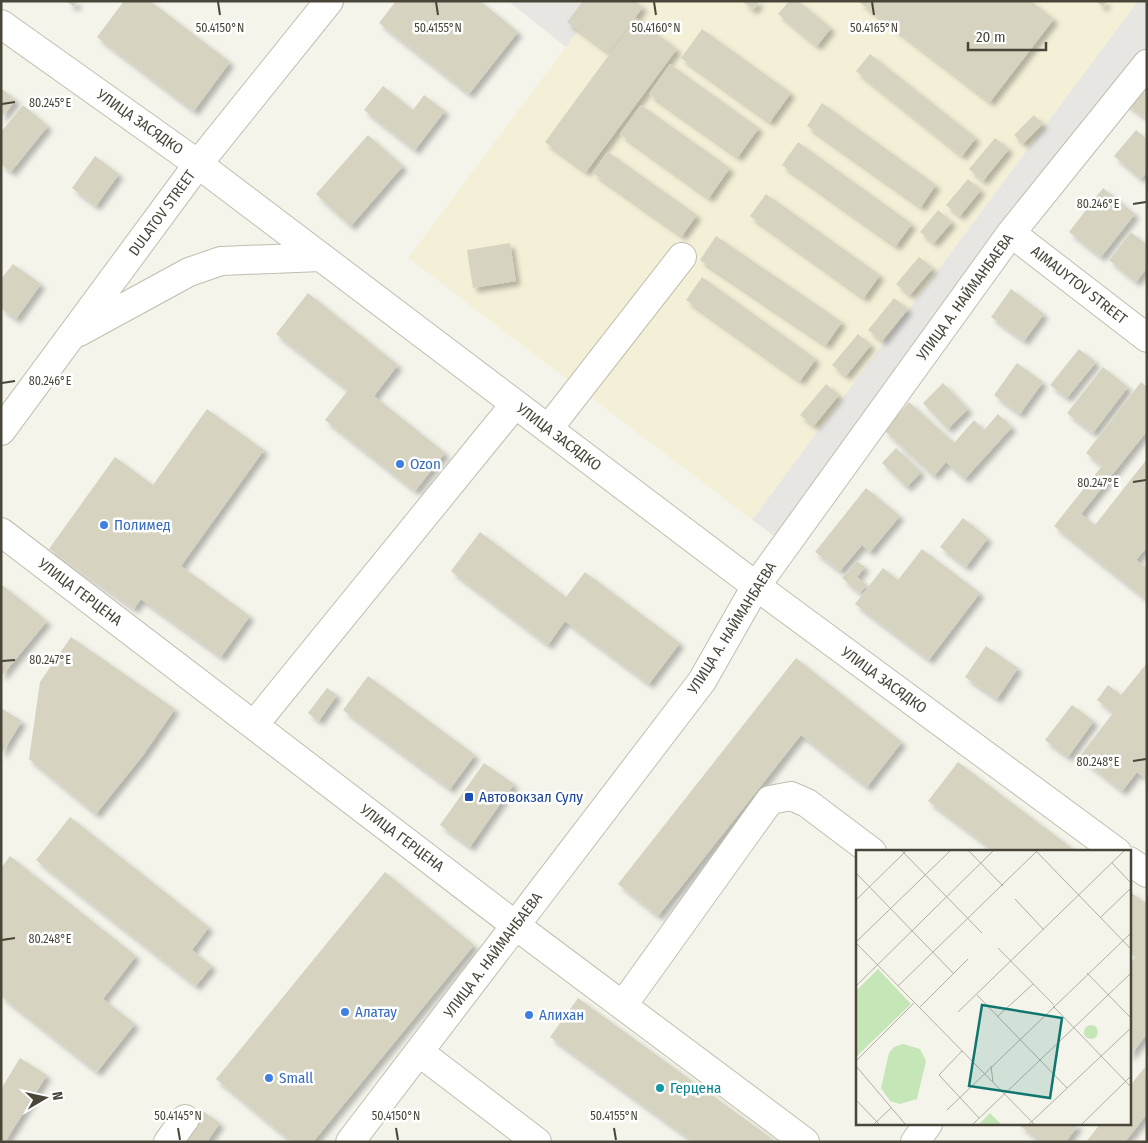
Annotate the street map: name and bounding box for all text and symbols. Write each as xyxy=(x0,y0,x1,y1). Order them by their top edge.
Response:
scale bar xyxy=(968,20,1046,52)
text: 50.4150°N xyxy=(196,21,244,35)
text: 50.4155°N xyxy=(414,21,462,35)
text: 50.4160°N xyxy=(632,21,680,35)
text: 50.4165°N xyxy=(850,21,898,35)
text: 20 m xyxy=(976,28,1006,46)
street label: УЛИЦА ЗАСЯДКО xyxy=(92,85,187,158)
text: 80.245°E xyxy=(29,96,71,110)
street label: DULATOV STREET xyxy=(125,167,199,259)
text: 80.246°E xyxy=(1077,197,1120,211)
street label: УЛИЦА А. НАЙМАНБАЕВА xyxy=(912,230,1017,365)
street label: AIMAUYTOV STREET xyxy=(1027,242,1131,328)
text: 80.246°E xyxy=(29,374,72,388)
street label: УЛИЦА ЗАСЯДКО xyxy=(512,399,605,475)
place label: Ozon xyxy=(410,455,441,473)
marker: Ozon xyxy=(394,458,406,470)
text: 80.247°E xyxy=(1077,476,1119,490)
place label: Полимед xyxy=(114,516,171,534)
marker: Полимед xyxy=(98,519,110,531)
street label: УЛИЦА ГЕРЦЕНА xyxy=(34,554,126,629)
street label: УЛИЦА А. НАЙМАНБАЕВА xyxy=(683,559,780,698)
street label: УЛИЦА ЗАСЯДКО xyxy=(837,642,930,717)
text: 80.247°E xyxy=(29,653,71,667)
text: 80.248°E xyxy=(1077,755,1120,769)
place label: Автовокзал Сулу xyxy=(479,788,583,806)
marker: Автовокзал Сулу xyxy=(463,791,475,803)
street label: УЛИЦА ГЕРЦЕНА xyxy=(356,800,448,875)
inset map xyxy=(856,850,1130,1126)
street label: УЛИЦА А. НАЙМАНБАЕВА xyxy=(439,889,546,1022)
text: 80.248°E xyxy=(29,932,72,946)
place label: Алатау xyxy=(355,1003,397,1021)
marker: Алатау xyxy=(339,1006,351,1018)
place label: Алихан xyxy=(539,1006,584,1024)
marker: Алихан xyxy=(523,1009,535,1021)
place label: Small xyxy=(279,1069,313,1087)
marker: Small xyxy=(263,1072,275,1084)
north arrow xyxy=(20,1073,70,1123)
place label: Герцена xyxy=(670,1079,721,1097)
marker: Герцена xyxy=(654,1082,666,1094)
text: N xyxy=(48,1091,66,1102)
text: 50.4145°N xyxy=(154,1109,202,1123)
text: 50.4150°N xyxy=(372,1109,420,1123)
text: 50.4155°N xyxy=(590,1109,638,1123)

